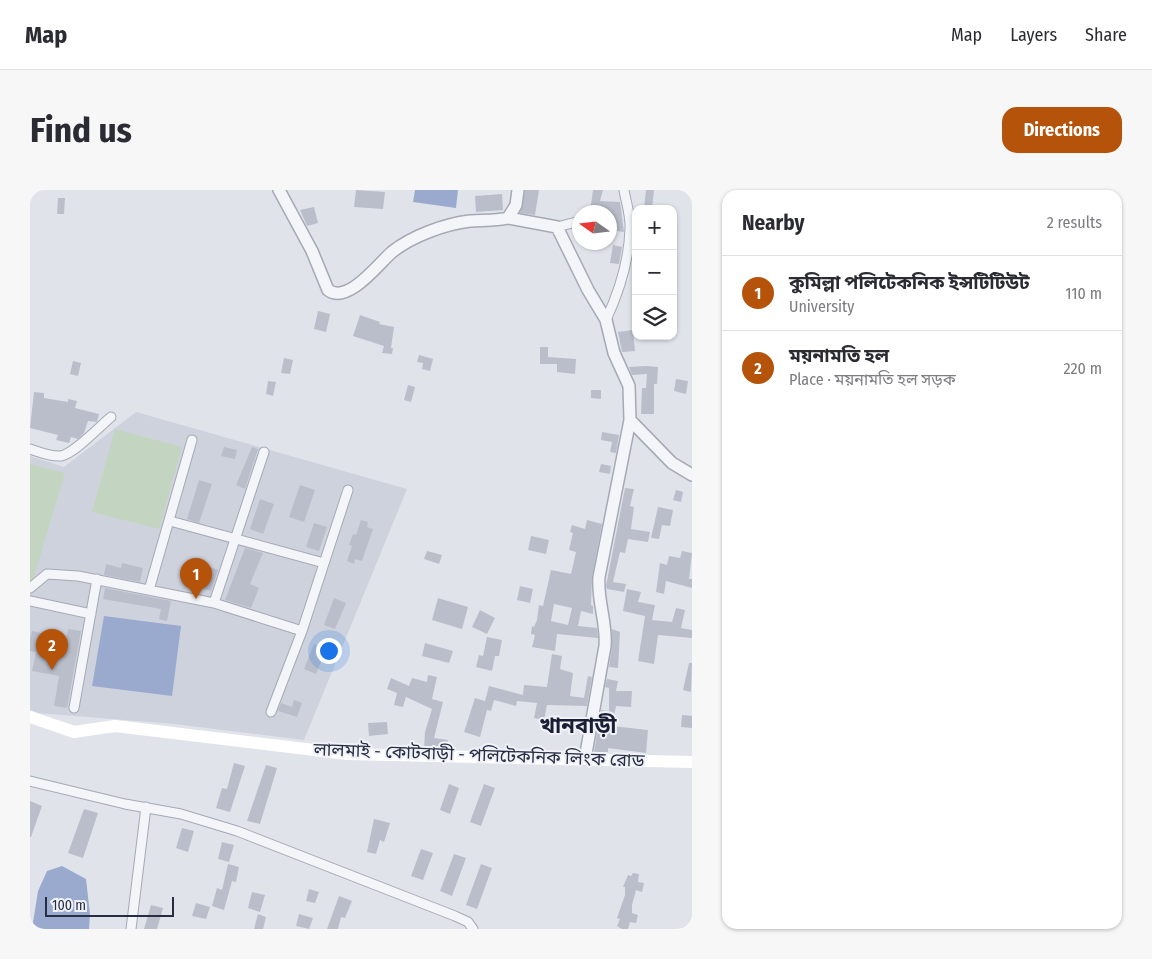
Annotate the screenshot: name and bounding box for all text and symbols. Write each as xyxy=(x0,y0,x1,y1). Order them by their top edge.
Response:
text: Map xyxy=(25,21,67,49)
text: Map xyxy=(951,24,982,46)
text: Layers xyxy=(1010,24,1057,46)
text: Share xyxy=(1085,24,1127,46)
button: Directions xyxy=(1002,107,1122,153)
text: Find us xyxy=(30,109,132,151)
north arrow xyxy=(572,205,617,250)
map controls xyxy=(632,205,677,340)
button: + xyxy=(632,205,677,250)
text: Nearby xyxy=(742,210,804,236)
text: 2 results xyxy=(1047,213,1102,232)
button: − xyxy=(632,250,677,295)
text: কুমিল্লা পলিটেকনিক ইন্সটিটিউট xyxy=(789,271,1030,294)
text: 1 xyxy=(755,284,761,303)
text: 110 m xyxy=(1065,284,1102,303)
button: layers xyxy=(632,295,677,340)
text: University xyxy=(789,297,854,316)
text: ময়নামতি হল xyxy=(789,344,889,367)
text: 2 xyxy=(754,359,762,378)
text: 220 m xyxy=(1063,359,1102,378)
text: Place · ময়নামতি হল সড়ক xyxy=(789,370,956,389)
pin: 1 xyxy=(180,558,212,599)
pin: 2 xyxy=(36,629,68,670)
your location xyxy=(316,638,342,664)
district label: খানবাড়ী xyxy=(539,712,617,739)
street label: লালমাই - কোটবাড়ী - পলিটেকনিক লিংক রোড xyxy=(312,738,645,772)
scale bar xyxy=(45,894,174,917)
text: 100 m xyxy=(52,897,86,914)

